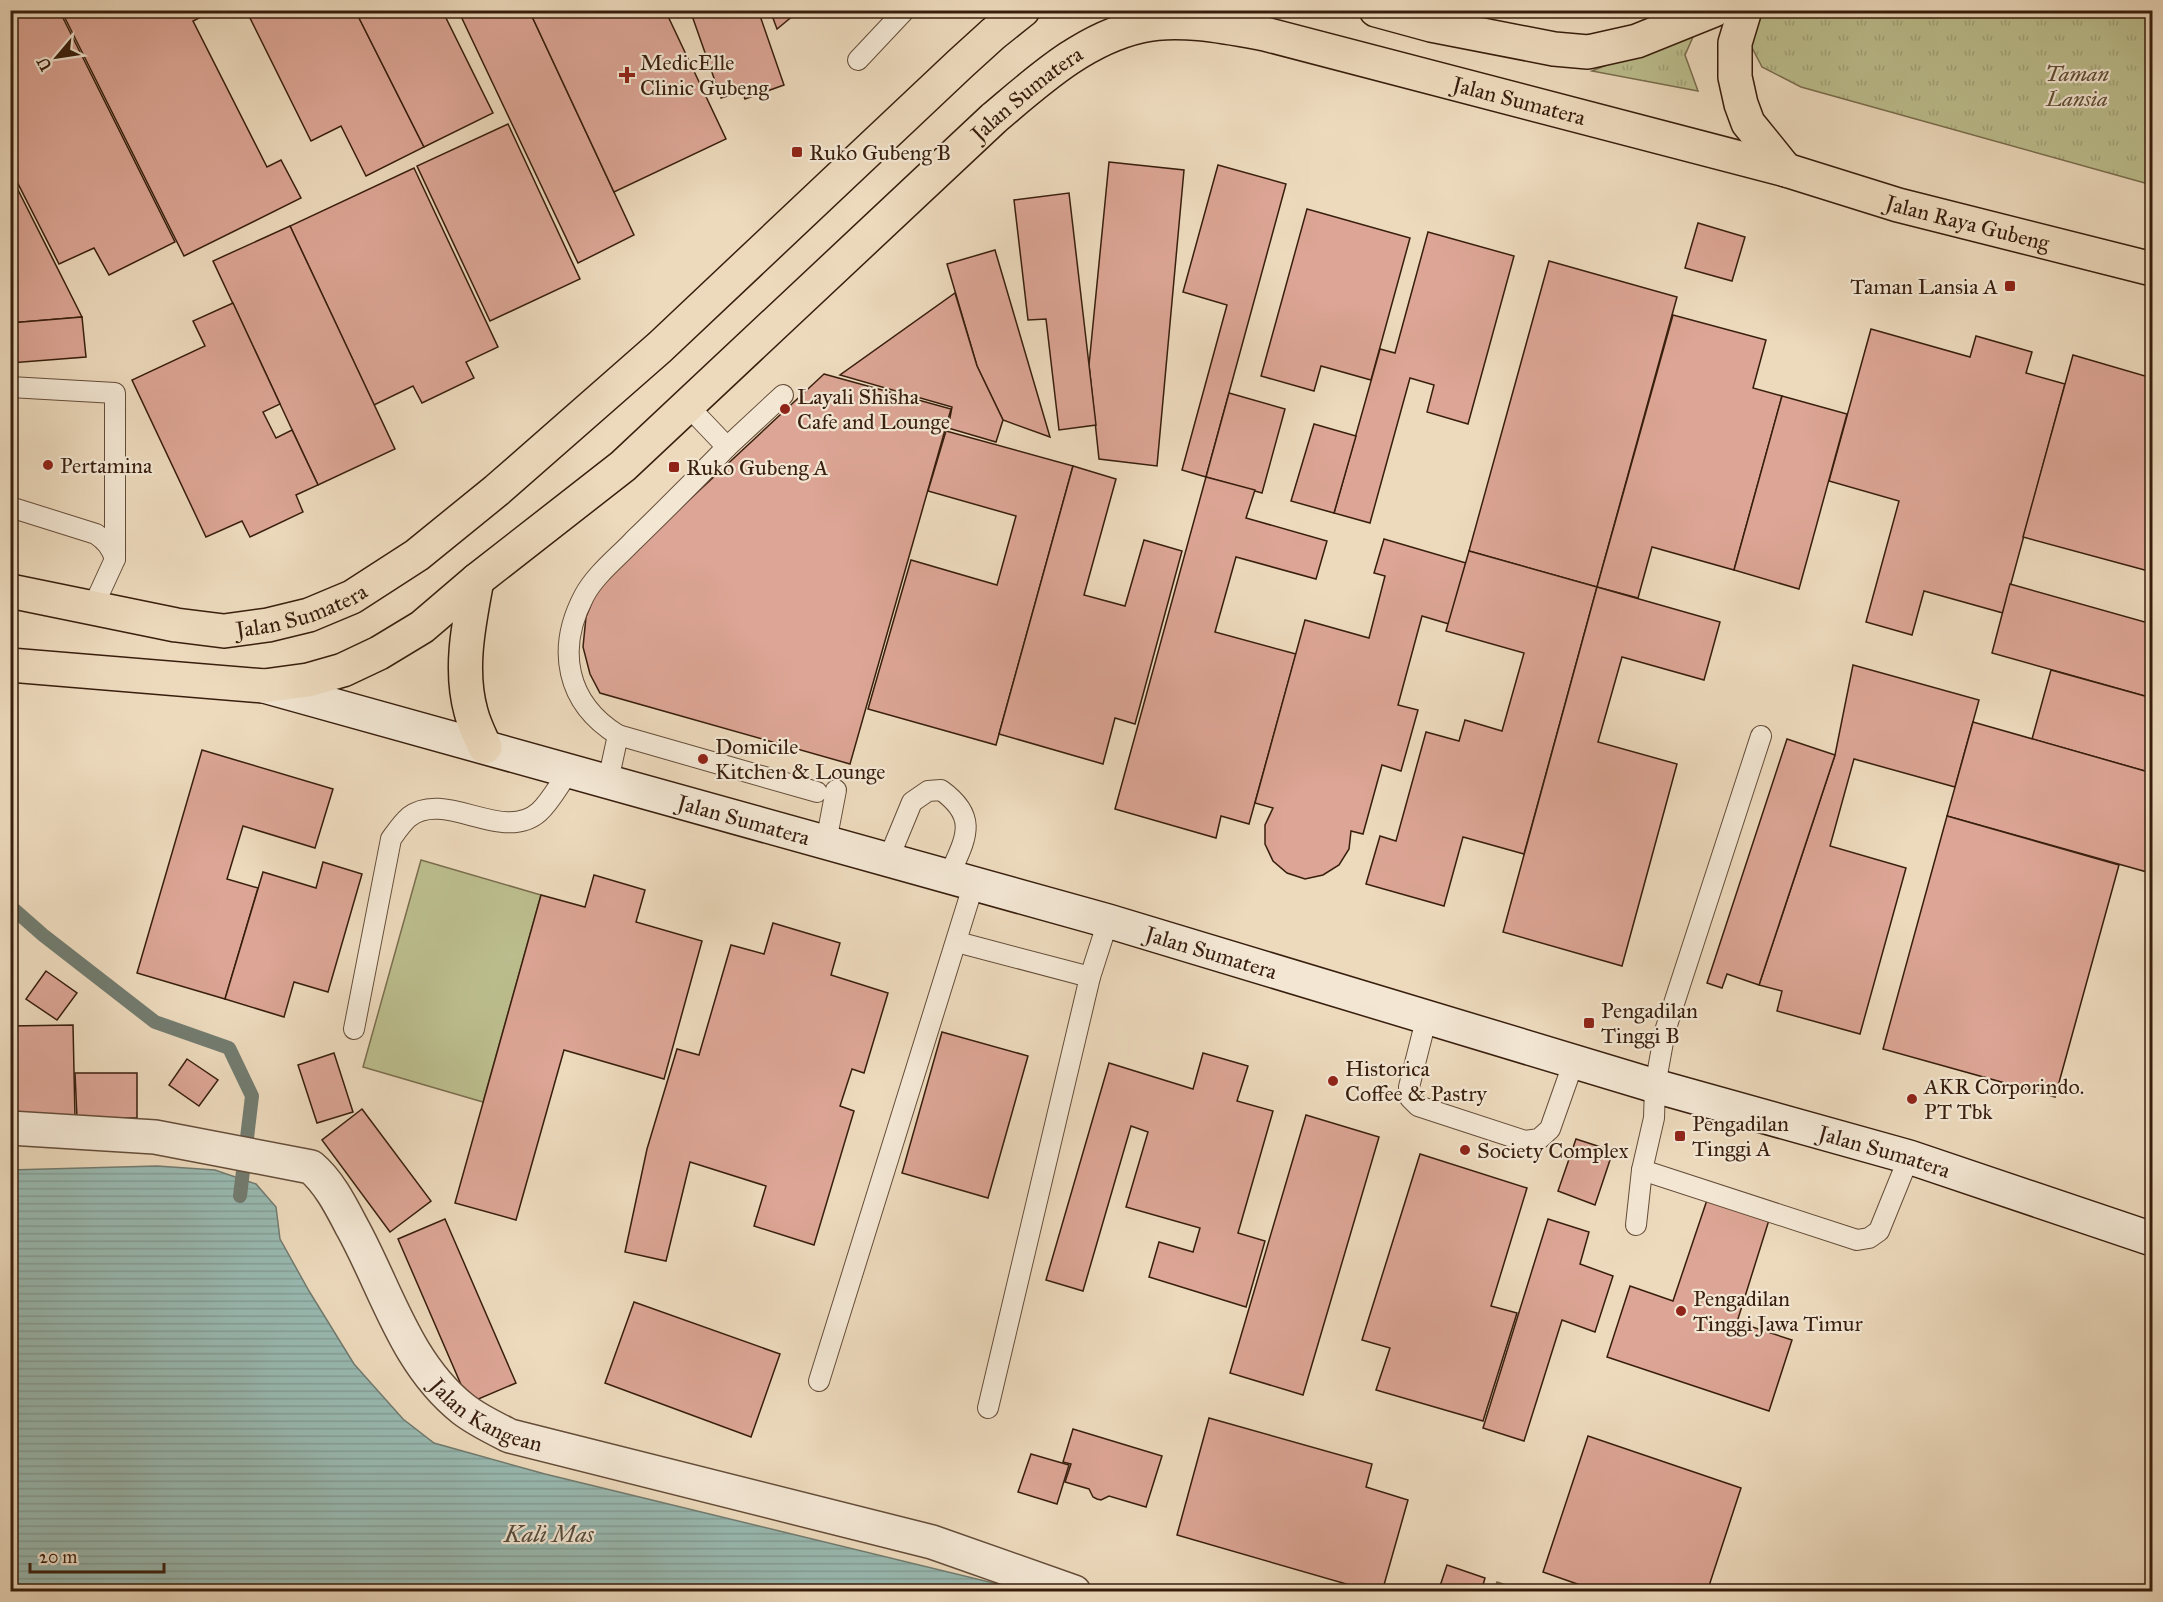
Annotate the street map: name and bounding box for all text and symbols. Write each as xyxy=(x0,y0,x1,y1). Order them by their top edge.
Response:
north arrow xyxy=(27,27,87,87)
street label: Jalan Sumatera xyxy=(964,39,1088,148)
place label: MedicElle Clinic Gubeng xyxy=(640,49,769,101)
text: U xyxy=(33,54,56,74)
park label: Taman Lansia xyxy=(2045,60,2110,112)
marker: MedicElle Clinic Gubeng xyxy=(618,66,636,84)
street label: Jalan Sumatera xyxy=(1448,70,1589,131)
place label: Ruko Gubeng B xyxy=(809,139,951,166)
marker: Ruko Gubeng B xyxy=(790,145,804,159)
street label: Jalan Raya Gubeng xyxy=(1880,188,2053,256)
place label: Taman Lansia A xyxy=(1850,273,1998,300)
marker: Taman Lansia A xyxy=(2003,279,2017,293)
place label: Layali Shisha Cafe and Lounge xyxy=(797,383,950,435)
marker: Layali Shisha Cafe and Lounge xyxy=(778,402,792,416)
place label: Pertamina xyxy=(60,452,153,479)
place label: Ruko Gubeng A xyxy=(686,454,829,481)
marker: Pertamina xyxy=(41,458,55,472)
marker: Ruko Gubeng A xyxy=(667,460,681,474)
street label: Jalan Sumatera xyxy=(232,577,373,643)
place label: Domicile Kitchen & Lounge xyxy=(715,733,886,785)
marker: Domicile Kitchen & Lounge xyxy=(696,752,710,766)
street label: Jalan Sumatera xyxy=(673,788,814,851)
street label: Jalan Sumatera xyxy=(1140,919,1281,985)
place label: Pengadilan Tinggi B xyxy=(1601,997,1698,1049)
marker: Pengadilan Tinggi B xyxy=(1582,1016,1596,1030)
place label: Historica Coffee & Pastry xyxy=(1345,1055,1487,1107)
place label: AKR Corporindo. PT Tbk xyxy=(1923,1073,2084,1125)
marker: Historica Coffee & Pastry xyxy=(1326,1074,1340,1088)
marker: AKR Corporindo. PT Tbk xyxy=(1905,1092,1919,1106)
place label: Pengadilan Tinggi A xyxy=(1692,1110,1789,1162)
street label: Jalan Sumatera xyxy=(1814,1118,1955,1184)
marker: Pengadilan Tinggi A xyxy=(1673,1129,1687,1143)
place label: Society Complex xyxy=(1477,1137,1629,1164)
marker: Society Complex xyxy=(1458,1143,1472,1157)
place label: Pengadilan Tinggi Jawa Timur xyxy=(1693,1285,1863,1337)
marker: Pengadilan Tinggi Jawa Timur xyxy=(1674,1304,1688,1318)
street label: Jalan Kangean xyxy=(423,1371,545,1457)
water label: Kali Mas xyxy=(503,1519,595,1549)
scale bar xyxy=(30,1536,164,1574)
text: 20 m xyxy=(39,1546,77,1568)

